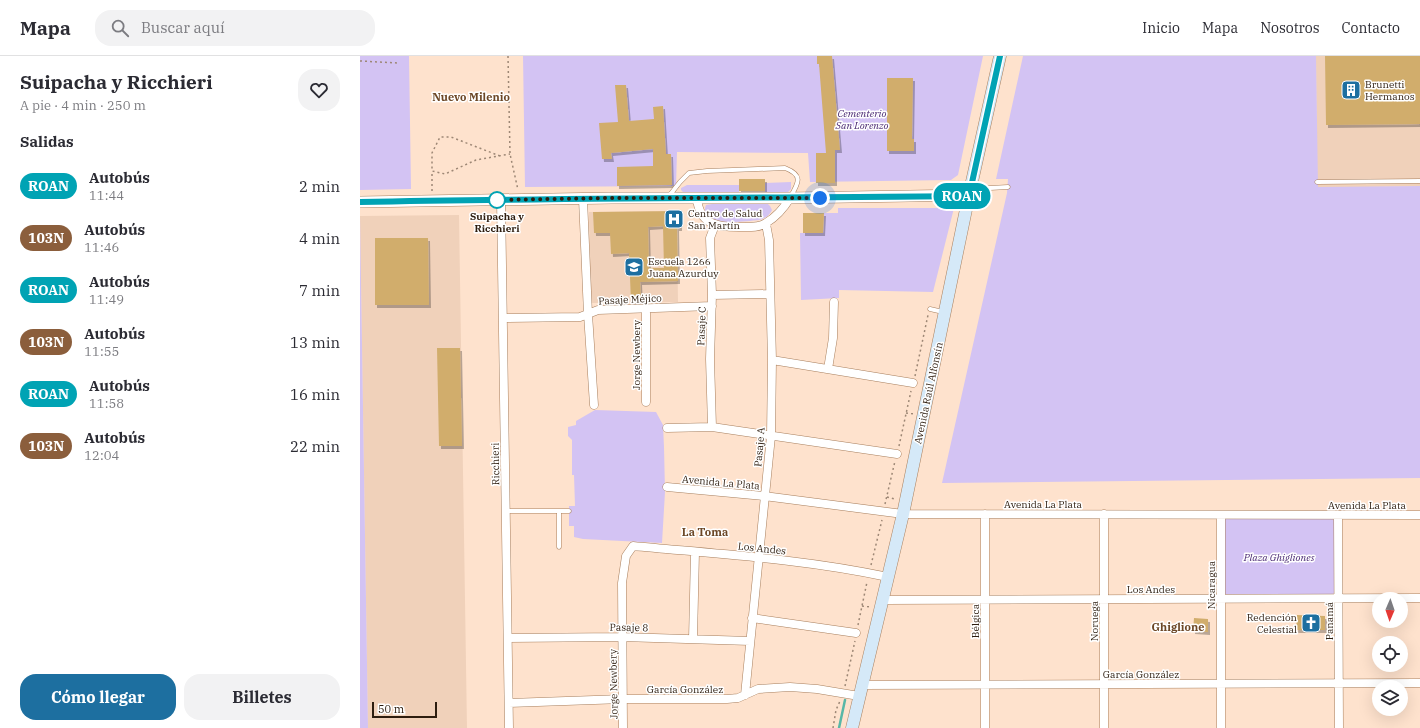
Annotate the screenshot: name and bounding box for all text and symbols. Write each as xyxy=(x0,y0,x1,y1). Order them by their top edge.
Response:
search box xyxy=(95,10,375,46)
text: Mapa xyxy=(20,16,71,40)
icon: search xyxy=(109,17,131,39)
text: Buscar aquí xyxy=(141,18,225,37)
text: Inicio xyxy=(1142,19,1180,37)
text: Mapa xyxy=(1202,19,1238,37)
text: Nosotros xyxy=(1260,19,1320,37)
text: Contacto xyxy=(1342,19,1400,37)
button: heart xyxy=(298,69,340,111)
text: Suipacha y Ricchieri xyxy=(20,70,213,94)
place label: Brunetti Hermanos xyxy=(1365,78,1415,103)
building icon: Brunetti Hermanos xyxy=(1340,79,1362,101)
district label: Nuevo Milenio xyxy=(432,90,510,104)
text: A pie · 4 min · 250 m xyxy=(20,97,146,114)
park label: Cementerio San Lorenzo xyxy=(835,107,888,132)
text: Salidas xyxy=(20,132,74,151)
text: Autobús xyxy=(89,168,150,187)
text: ROAN xyxy=(28,177,69,195)
text: 2 min xyxy=(299,177,340,196)
line badge: ROAN xyxy=(934,183,990,209)
text: 11:44 xyxy=(89,187,124,204)
text: ROAN xyxy=(941,187,983,205)
your location xyxy=(810,188,830,208)
marker: Suipacha y Ricchieri xyxy=(488,191,506,209)
place label: Centro de Salud San Martín xyxy=(688,207,762,232)
hospital icon: Centro de Salud San Martín xyxy=(663,208,685,230)
place label: Suipacha y Ricchieri xyxy=(470,210,524,235)
text: Autobús xyxy=(84,220,145,239)
text: 103N xyxy=(28,229,64,247)
text: 4 min xyxy=(299,229,340,248)
text: 11:46 xyxy=(84,239,119,256)
place label: Escuela 1266 Juana Azurduy xyxy=(648,255,719,280)
school or university icon: Escuela 1266 Juana Azurduy xyxy=(623,256,645,278)
text: Autobús xyxy=(89,272,150,291)
text: ROAN xyxy=(28,281,69,299)
text: 7 min xyxy=(299,281,340,300)
text: 11:49 xyxy=(89,291,124,308)
street label: Pasaje Méjico xyxy=(598,291,662,308)
street label: Pasaje C xyxy=(694,306,709,346)
street label: Jorge Newbery xyxy=(630,319,643,390)
text: Autobús xyxy=(84,324,145,343)
text: 103N xyxy=(28,333,64,351)
text: 13 min xyxy=(290,333,340,352)
street label: Avenida Raúl Alfonsín xyxy=(911,340,946,445)
text: 11:55 xyxy=(84,343,119,360)
text: Autobús xyxy=(89,376,150,395)
text: ROAN xyxy=(28,385,69,403)
text: 16 min xyxy=(290,385,340,404)
text: 11:58 xyxy=(89,395,124,412)
street label: Pasaje A xyxy=(751,427,768,467)
text: Autobús xyxy=(84,428,145,447)
text: 103N xyxy=(28,437,64,455)
text: 22 min xyxy=(290,437,340,456)
street label: Ricchieri xyxy=(489,443,502,485)
text: 12:04 xyxy=(84,447,119,464)
street label: Avenida La Plata xyxy=(682,473,761,492)
street label: Avenida La Plata xyxy=(1004,498,1083,511)
street label: Avenida La Plata xyxy=(1328,499,1407,512)
district label: La Toma xyxy=(682,525,728,539)
street label: Los Andes xyxy=(737,540,787,558)
park label: Plaza Ghigliones xyxy=(1243,551,1315,564)
street label: Nicaragua xyxy=(1205,560,1218,609)
street label: Los Andes xyxy=(1127,583,1175,596)
north arrow xyxy=(1372,592,1408,628)
map controls xyxy=(1372,592,1408,716)
street label: Noruega xyxy=(1088,600,1101,641)
street label: Panamá xyxy=(1323,601,1336,640)
street label: Bélgica xyxy=(969,603,982,638)
place label: Redención Celestial xyxy=(1247,611,1298,636)
church icon: Redención Celestial xyxy=(1300,612,1322,634)
district label: Ghiglione xyxy=(1152,620,1204,634)
street label: Pasaje 8 xyxy=(610,621,648,634)
button: locate xyxy=(1372,636,1408,672)
street label: Jorge Newbery xyxy=(606,648,621,719)
street label: García González xyxy=(1103,668,1179,681)
button: Cómo llegar xyxy=(20,674,176,720)
button: Billetes xyxy=(184,674,340,720)
button: layers xyxy=(1372,680,1408,716)
street label: García González xyxy=(647,683,723,696)
scale bar xyxy=(372,700,437,719)
text: 50 m xyxy=(378,702,404,716)

